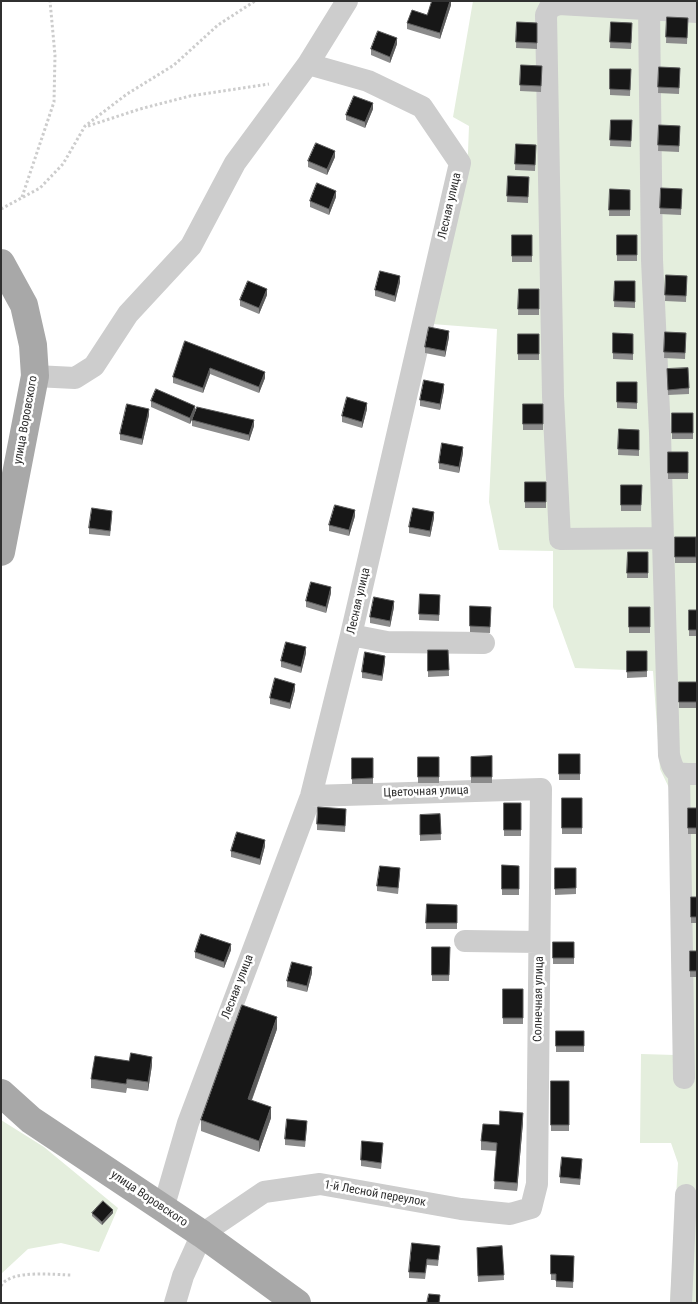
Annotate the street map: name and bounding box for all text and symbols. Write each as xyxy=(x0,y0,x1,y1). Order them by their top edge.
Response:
street label: Лесная улица xyxy=(435,171,465,241)
street label: улица Воровского xyxy=(11,374,41,466)
street label: Лесная улица xyxy=(344,566,374,636)
street label: Цветочная улица xyxy=(383,783,469,801)
street label: Лесная улица xyxy=(219,953,257,1021)
street label: Солнечная улица xyxy=(531,956,547,1042)
street label: улица Воровского xyxy=(108,1168,190,1230)
street label: 1-й Лесной переулок xyxy=(323,1178,427,1210)

